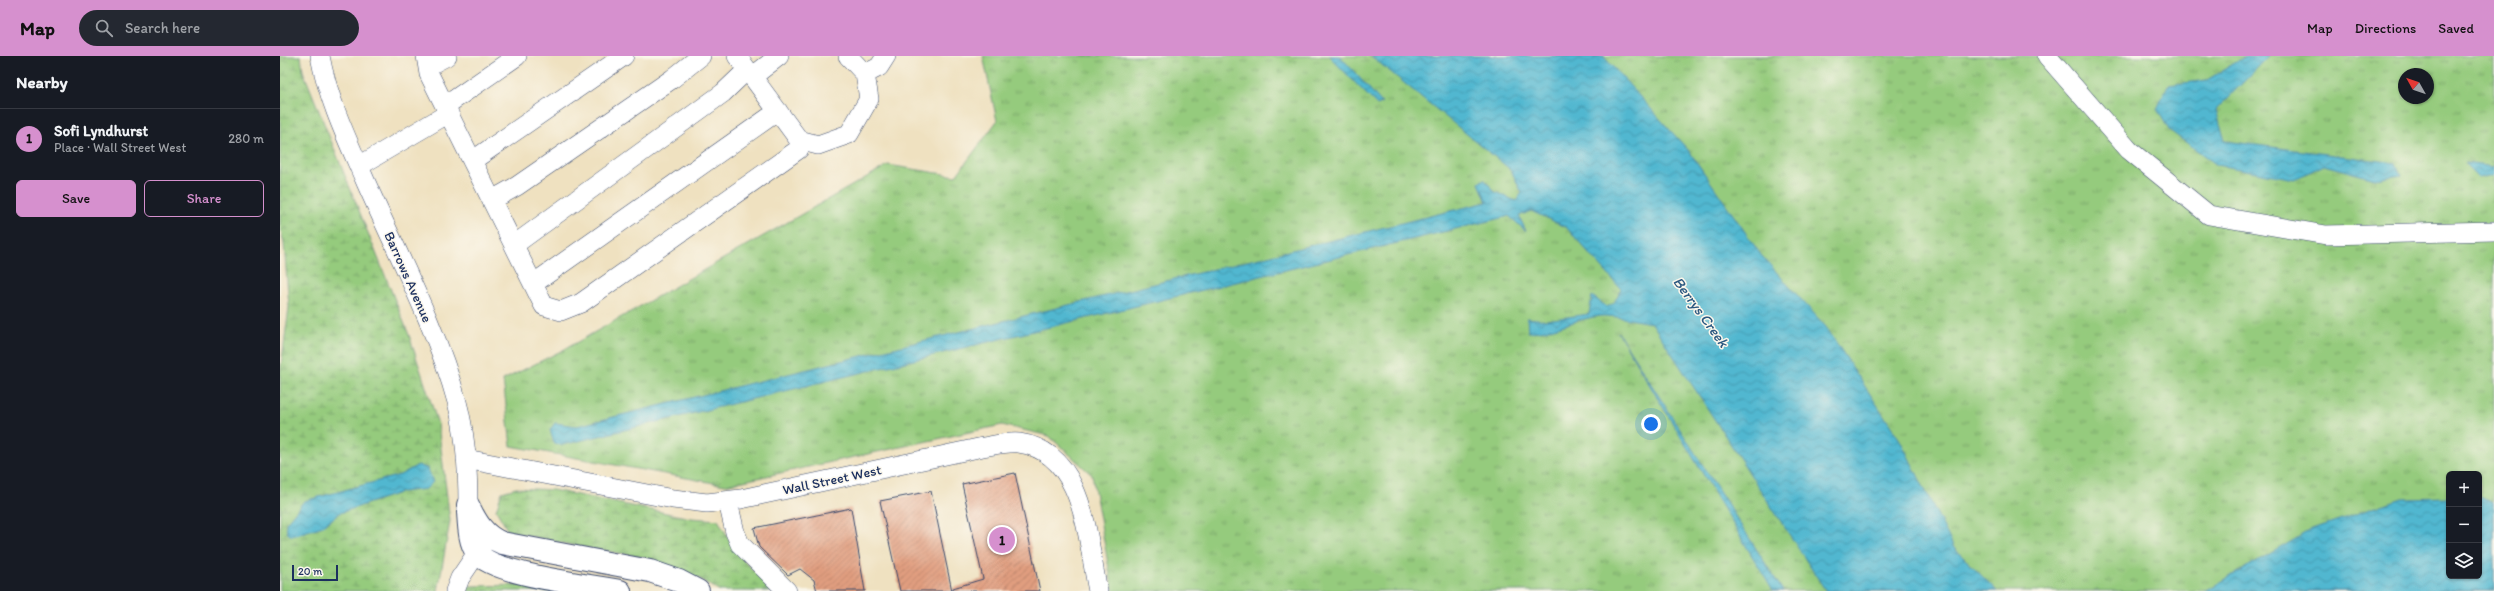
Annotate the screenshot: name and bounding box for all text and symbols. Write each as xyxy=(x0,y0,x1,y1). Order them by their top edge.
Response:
search box xyxy=(79,10,359,46)
text: Map xyxy=(20,17,55,40)
icon: search xyxy=(93,17,115,39)
text: Search here xyxy=(125,19,200,37)
text: Map xyxy=(2307,20,2333,37)
text: Directions xyxy=(2355,20,2416,37)
text: Saved xyxy=(2438,20,2474,37)
north arrow xyxy=(2398,68,2434,104)
text: Nearby xyxy=(16,72,68,92)
text: Sofi Lyndhurst xyxy=(54,122,148,140)
text: 1 xyxy=(26,131,32,146)
text: 280 m xyxy=(228,131,264,146)
text: Place · Wall Street West xyxy=(54,140,186,155)
button: Save xyxy=(16,180,136,217)
button: Share xyxy=(144,180,264,217)
street label: Barrows Avenue xyxy=(380,229,436,325)
water label: Berrys Creek xyxy=(1669,273,1733,352)
your location xyxy=(1641,414,1661,434)
street label: Wall Street West xyxy=(781,461,883,499)
map controls xyxy=(2446,471,2482,579)
button: + xyxy=(2446,471,2482,507)
button: − xyxy=(2446,507,2482,543)
pin: 1 xyxy=(989,525,1015,555)
button: layers xyxy=(2446,543,2482,579)
scale bar xyxy=(292,563,338,582)
text: 20 m xyxy=(298,565,322,578)

